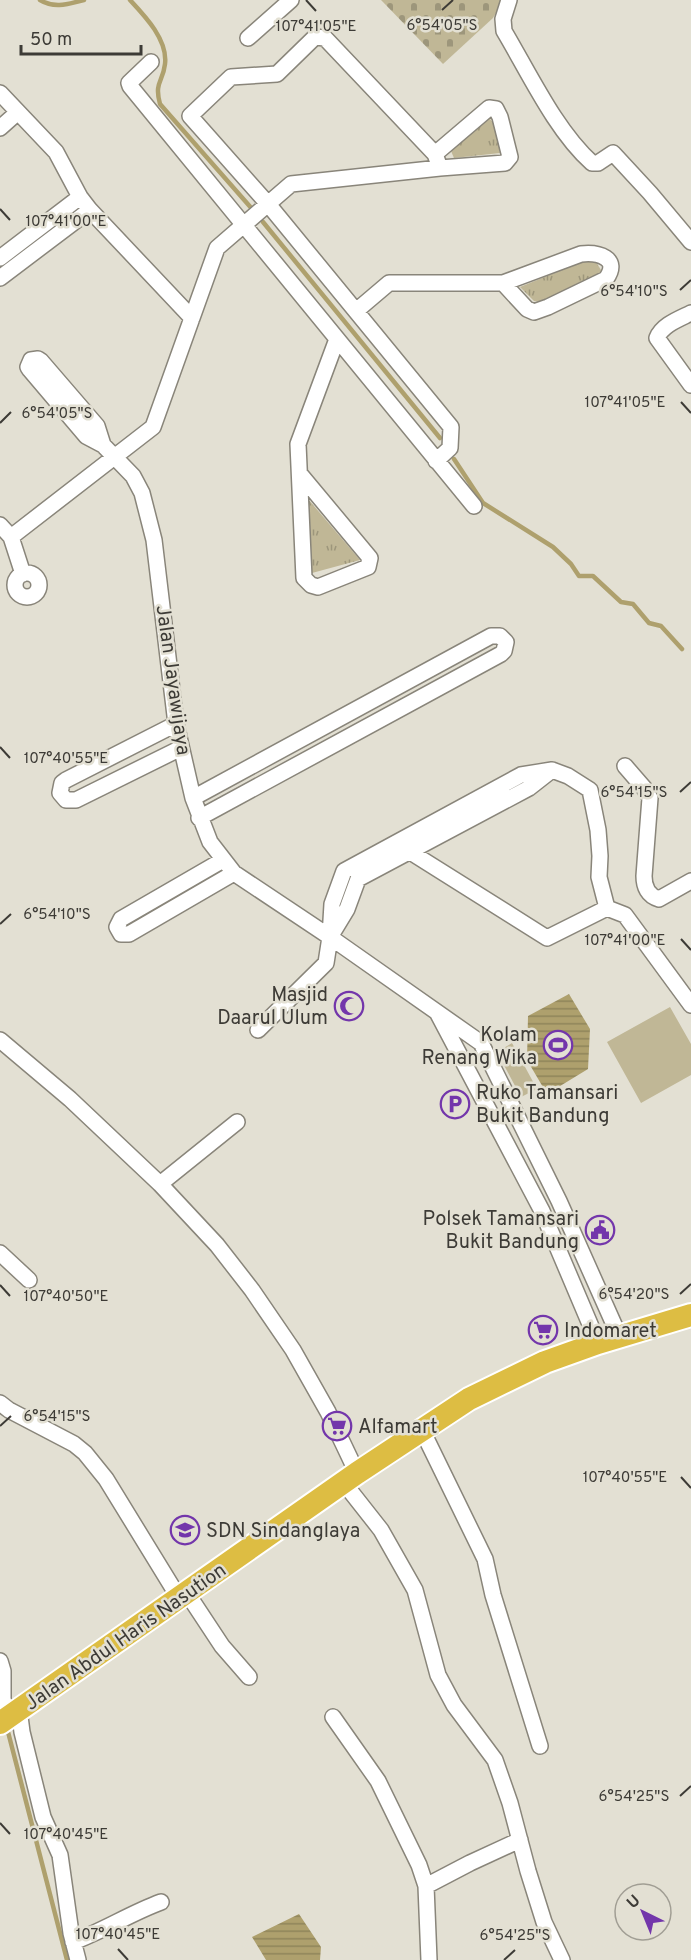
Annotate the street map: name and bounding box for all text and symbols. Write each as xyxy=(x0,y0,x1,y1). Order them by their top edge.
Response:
text: 6°54'05"S xyxy=(406,17,478,36)
scale bar xyxy=(21,18,141,56)
text: 107°41'05"E xyxy=(276,18,356,37)
text: 50 m xyxy=(30,29,72,52)
text: 107°41'00"E xyxy=(25,213,107,232)
text: 6°54'10"S xyxy=(600,283,668,302)
text: 107°41'05"E xyxy=(585,394,665,413)
text: 6°54'05"S xyxy=(21,405,93,424)
street label: Jalan Jayawijaya xyxy=(149,603,195,757)
text: 107°40'55"E xyxy=(24,750,108,769)
text: 6°54'15"S xyxy=(600,784,668,803)
text: 6°54'10"S xyxy=(23,906,91,925)
text: 107°41'00"E xyxy=(584,932,666,951)
place label: Masjid Daarul Ulum xyxy=(217,983,328,1032)
mosque icon: Masjid Daarul Ulum xyxy=(333,990,365,1022)
place label: Kolam Renang Wika xyxy=(421,1023,537,1072)
sports icon: Kolam Renang Wika xyxy=(542,1029,574,1061)
place label: Ruko Tamansari Bukit Bandung xyxy=(476,1081,618,1130)
parking icon: Ruko Tamansari Bukit Bandung xyxy=(439,1088,471,1120)
place label: Polsek Tamansari Bukit Bandung xyxy=(423,1207,579,1256)
public building icon: Polsek Tamansari Bukit Bandung xyxy=(584,1214,616,1246)
text: 6°54'20"S xyxy=(598,1286,670,1305)
text: 107°40'50"E xyxy=(24,1288,108,1307)
supermarket icon: Indomaret xyxy=(527,1314,559,1346)
place label: Indomaret xyxy=(564,1319,657,1345)
text: 6°54'15"S xyxy=(23,1408,91,1427)
supermarket icon: Alfamart xyxy=(321,1410,353,1442)
place label: Alfamart xyxy=(358,1415,438,1441)
text: 107°40'55"E xyxy=(583,1469,667,1488)
school or university icon: SDN Sindanglaya xyxy=(169,1514,201,1546)
place label: SDN Sindanglaya xyxy=(206,1519,360,1545)
street label: Jalan Abdul Haris Nasution xyxy=(20,1558,232,1717)
text: 6°54'25"S xyxy=(599,1788,669,1807)
text: 107°40'45"E xyxy=(24,1826,108,1845)
north arrow xyxy=(613,1882,673,1942)
text: U xyxy=(623,1891,645,1914)
text: 107°40'45"E xyxy=(76,1926,160,1945)
text: 6°54'25"S xyxy=(480,1927,550,1946)

